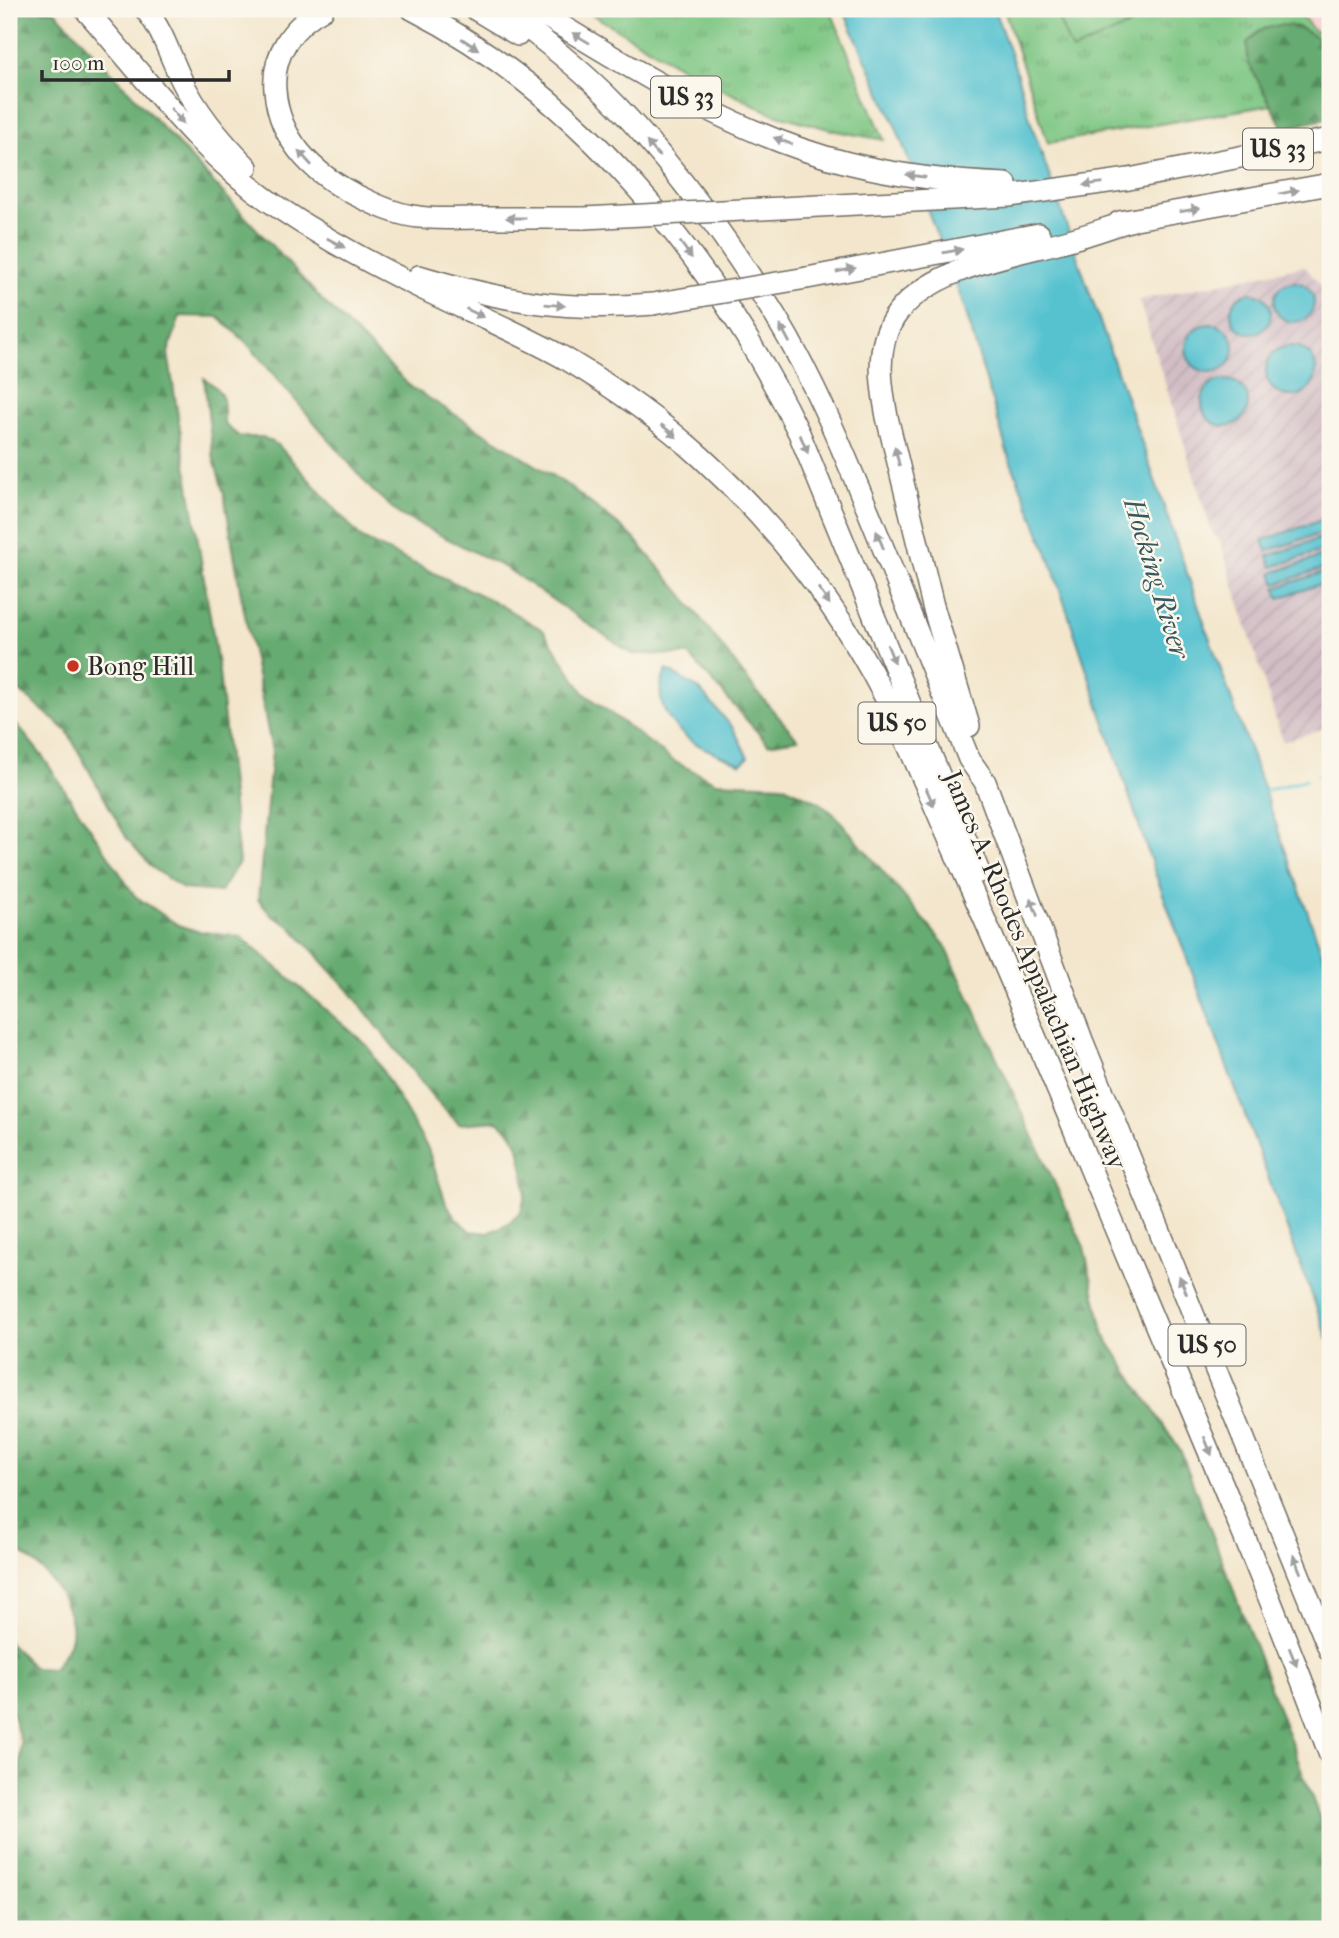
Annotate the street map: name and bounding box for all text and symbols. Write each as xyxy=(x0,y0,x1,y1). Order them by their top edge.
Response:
one-way arrow xyxy=(572,31,591,44)
scale bar xyxy=(42,38,229,82)
one-way arrow xyxy=(461,38,480,51)
text: 100 m xyxy=(52,51,105,75)
road number: US 33 xyxy=(651,76,721,118)
one-way arrow xyxy=(169,108,184,125)
road number: US 33 xyxy=(1243,128,1313,169)
one-way arrow xyxy=(773,135,794,146)
one-way arrow xyxy=(646,140,661,157)
one-way arrow xyxy=(297,149,313,167)
one-way arrow xyxy=(905,171,927,182)
one-way arrow xyxy=(1082,178,1104,189)
one-way arrow xyxy=(1278,186,1300,197)
one-way arrow xyxy=(1179,204,1201,215)
one-way arrow xyxy=(504,212,526,224)
one-way arrow xyxy=(326,237,346,249)
one-way arrow xyxy=(679,241,693,259)
one-way arrow xyxy=(942,245,964,256)
one-way arrow xyxy=(835,264,857,275)
one-way arrow xyxy=(545,300,567,311)
one-way arrow xyxy=(465,308,485,319)
one-way arrow xyxy=(779,324,790,344)
one-way arrow xyxy=(660,423,678,438)
one-way arrow xyxy=(799,433,810,454)
one-way arrow xyxy=(891,445,902,467)
water label: Hocking River xyxy=(1117,493,1198,665)
one-way arrow xyxy=(874,530,885,551)
one-way arrow xyxy=(817,587,830,606)
one-way arrow xyxy=(885,644,896,665)
place label: Bong Hill xyxy=(87,651,194,682)
marker: Bong Hill xyxy=(65,658,81,674)
road number: US 50 xyxy=(858,702,936,744)
street label: James A. Rhodes Appalachian Highway xyxy=(936,764,1134,1175)
one-way arrow xyxy=(924,787,936,807)
one-way arrow xyxy=(1028,896,1039,917)
one-way arrow xyxy=(1177,1275,1188,1296)
road number: US 50 xyxy=(1168,1324,1246,1366)
one-way arrow xyxy=(1202,1436,1214,1456)
one-way arrow xyxy=(1291,1554,1303,1574)
one-way arrow xyxy=(1288,1647,1299,1668)

